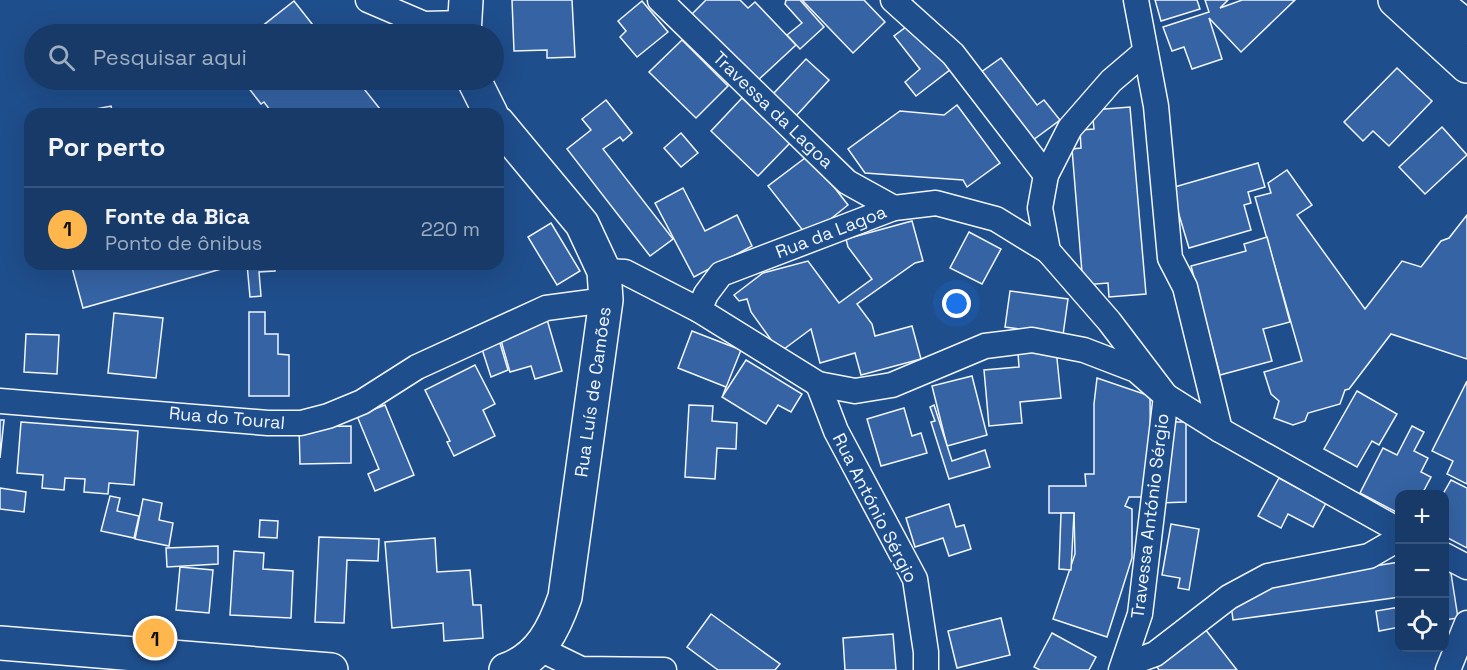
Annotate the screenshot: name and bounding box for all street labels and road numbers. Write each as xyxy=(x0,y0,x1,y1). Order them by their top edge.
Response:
street label: Travessa da Lagoa xyxy=(708,46,839,173)
street label: Rua da Lagoa xyxy=(772,200,890,263)
street label: Rua Luís de Camões xyxy=(569,305,616,479)
street label: Rua do Toural xyxy=(168,401,286,434)
street label: Travessa António Sérgio xyxy=(1125,412,1174,620)
street label: Rua António Sérgio xyxy=(828,429,923,586)

